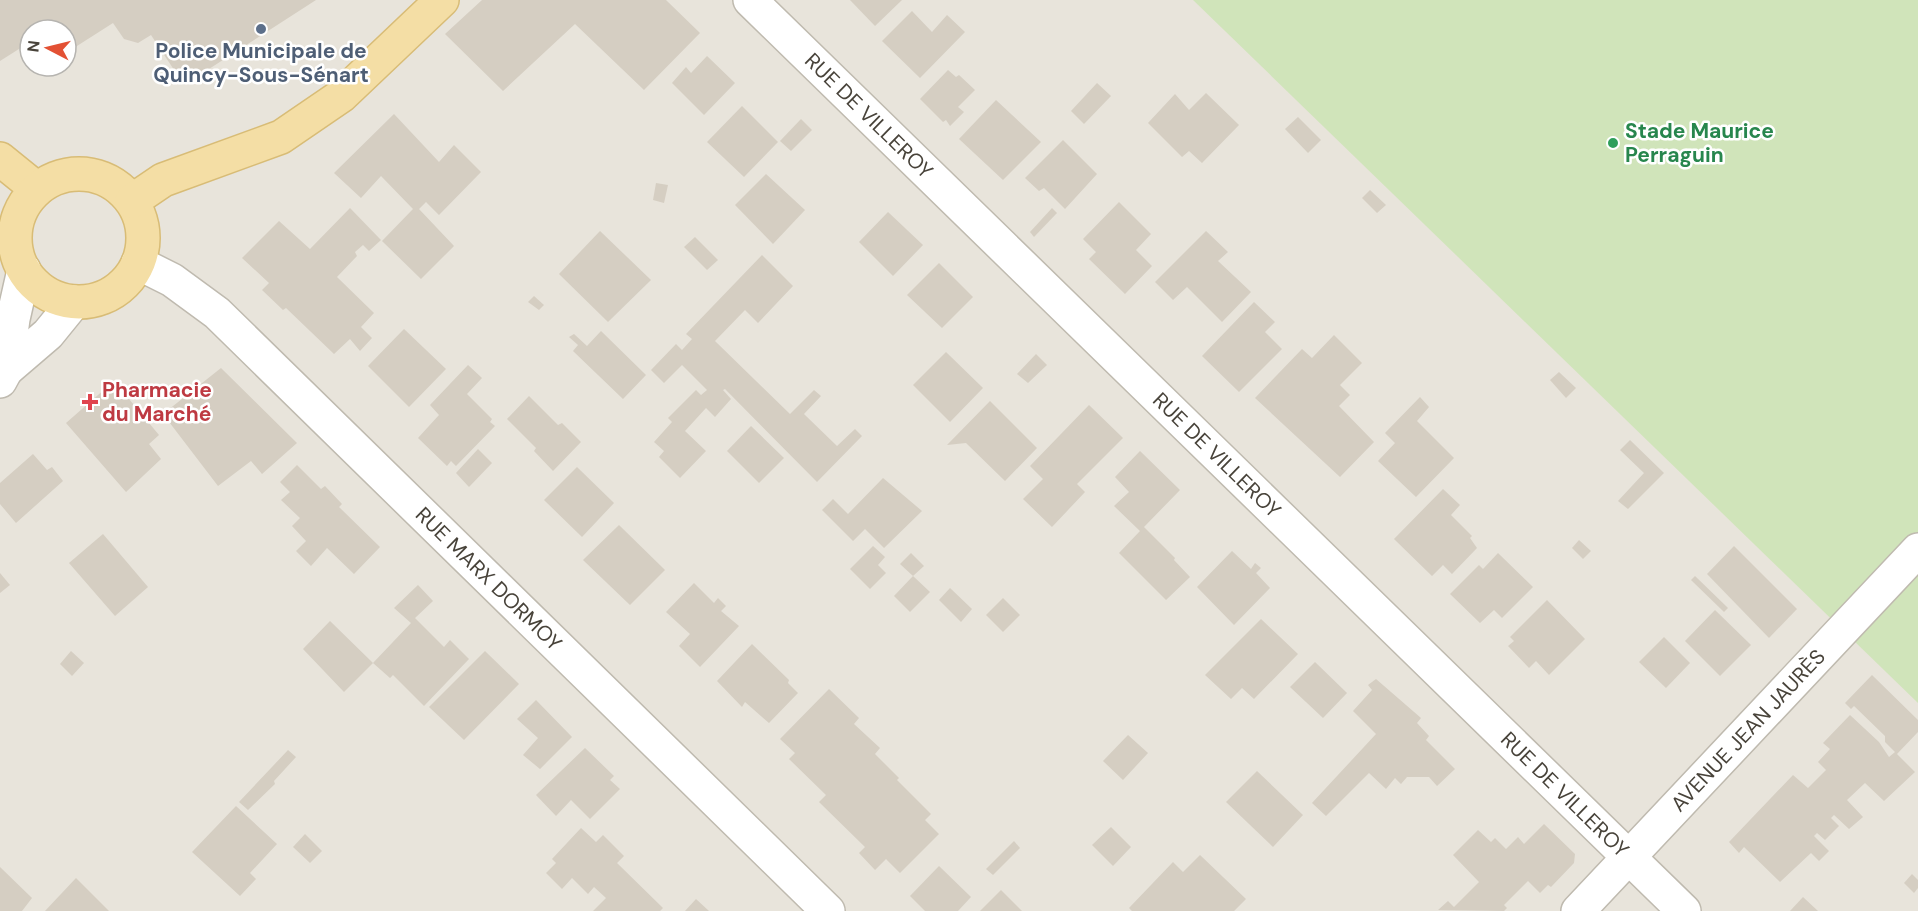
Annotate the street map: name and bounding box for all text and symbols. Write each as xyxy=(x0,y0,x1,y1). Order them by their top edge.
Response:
north arrow xyxy=(18,18,78,78)
marker: Police Municipale de Quincy-Sous-Sénart xyxy=(254,22,268,36)
place label: Police Municipale de Quincy-Sous-Sénart xyxy=(153,37,369,89)
text: N xyxy=(22,39,45,53)
street label: RUE DE VILLEROY xyxy=(799,47,939,185)
place label: Stade Maurice Perraguin xyxy=(1625,117,1774,169)
marker: Stade Maurice Perraguin xyxy=(1606,136,1620,150)
place label: Pharmacie du Marché xyxy=(102,376,212,428)
street label: RUE DE VILLEROY xyxy=(1147,386,1287,524)
marker: Pharmacie du Marché xyxy=(83,395,97,409)
street label: RUE MARX DORMOY xyxy=(409,501,568,657)
street label: AVENUE JEAN JAURÈS xyxy=(1665,643,1831,818)
street label: RUE DE VILLEROY xyxy=(1495,726,1635,863)

